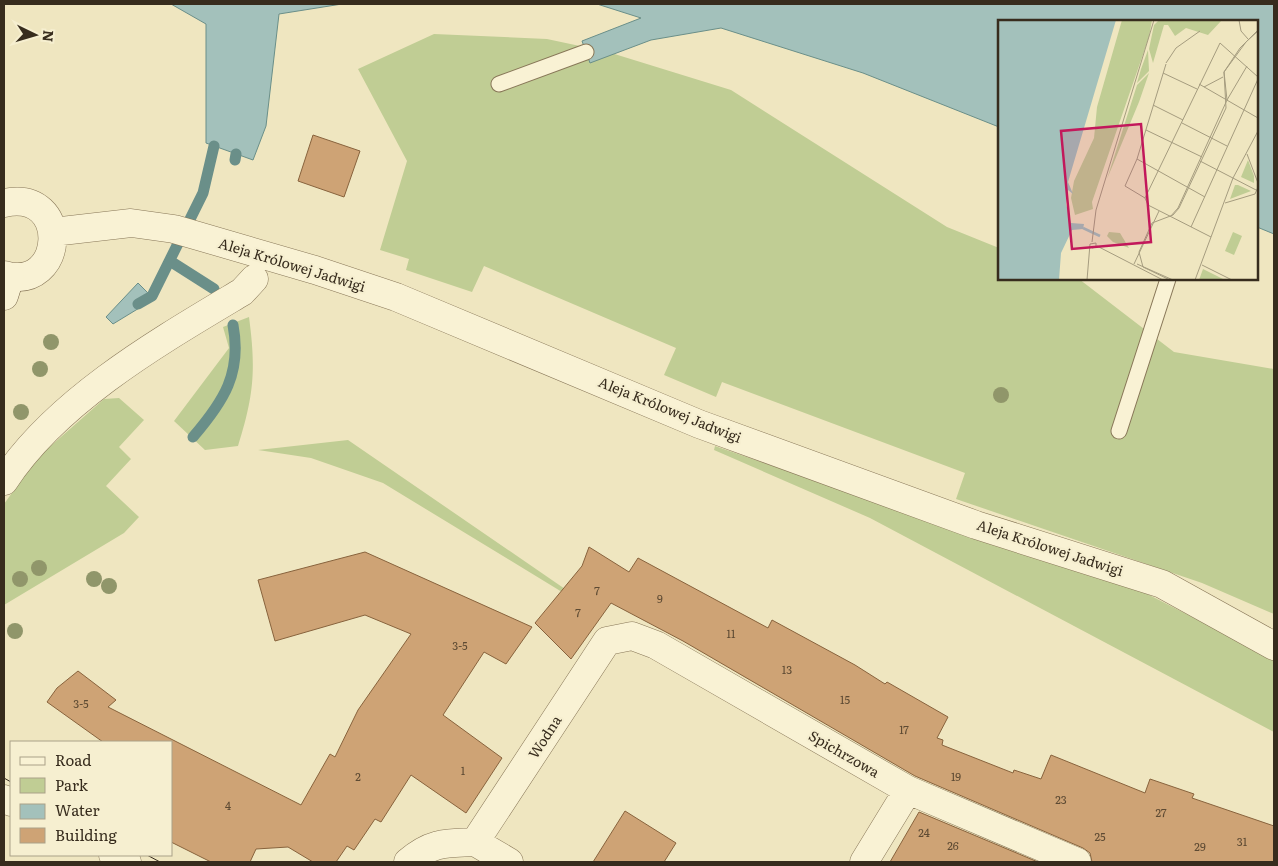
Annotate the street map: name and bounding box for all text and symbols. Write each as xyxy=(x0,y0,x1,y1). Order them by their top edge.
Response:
north arrow xyxy=(10,10,60,60)
inset map xyxy=(998,20,1258,280)
text: N xyxy=(38,29,59,43)
street label: Aleja Królowej Jadwigi xyxy=(216,232,369,296)
street label: Aleja Królowej Jadwigi xyxy=(596,371,745,447)
street label: Aleja Królowej Jadwigi xyxy=(975,514,1126,580)
house number: 7 xyxy=(594,582,600,598)
house number: 9 xyxy=(657,590,663,606)
house number: 7 xyxy=(575,604,581,620)
house number: 11 xyxy=(727,625,736,641)
house number: 3-5 xyxy=(452,637,468,653)
house number: 13 xyxy=(782,661,792,677)
house number: 15 xyxy=(840,691,850,707)
house number: 3-5 xyxy=(73,695,89,711)
street label: Wodna xyxy=(523,711,566,762)
house number: 17 xyxy=(899,721,909,737)
street label: Spichrzowa xyxy=(805,725,884,782)
legend xyxy=(10,741,172,856)
text: Road xyxy=(55,748,91,771)
house number: 1 xyxy=(461,762,466,778)
house number: 2 xyxy=(355,768,361,784)
house number: 19 xyxy=(951,768,961,784)
text: Park xyxy=(55,773,89,796)
house number: 23 xyxy=(1055,791,1067,807)
house number: 4 xyxy=(225,797,231,813)
text: Water xyxy=(55,798,100,821)
house number: 27 xyxy=(1155,804,1167,820)
text: Building xyxy=(55,823,117,846)
house number: 24 xyxy=(918,824,930,840)
house number: 25 xyxy=(1094,828,1106,844)
house number: 31 xyxy=(1237,833,1248,849)
house number: 26 xyxy=(947,837,959,853)
house number: 29 xyxy=(1194,838,1206,854)

